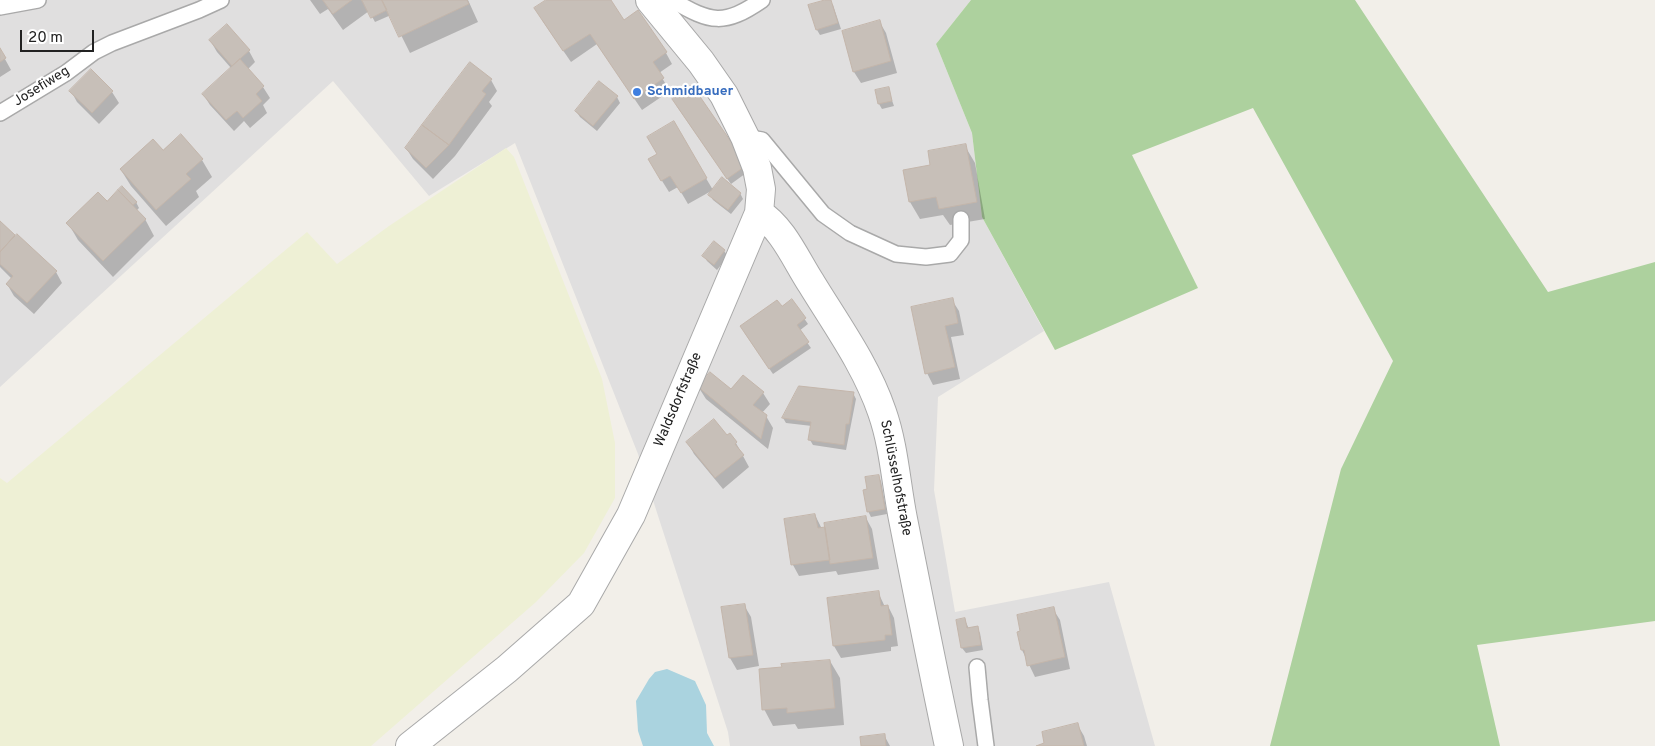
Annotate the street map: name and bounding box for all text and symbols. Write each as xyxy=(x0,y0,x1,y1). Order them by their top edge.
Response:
scale bar xyxy=(22,20,96,52)
text: 20 m xyxy=(28,29,63,48)
street label: Josefiweg xyxy=(11,63,73,111)
place label: Schmidbauer xyxy=(647,84,733,100)
marker: Schmidbauer xyxy=(631,86,643,98)
street label: Waldsdorfstraße xyxy=(652,350,706,450)
street label: Schlüsselhofstraße xyxy=(876,419,914,537)

